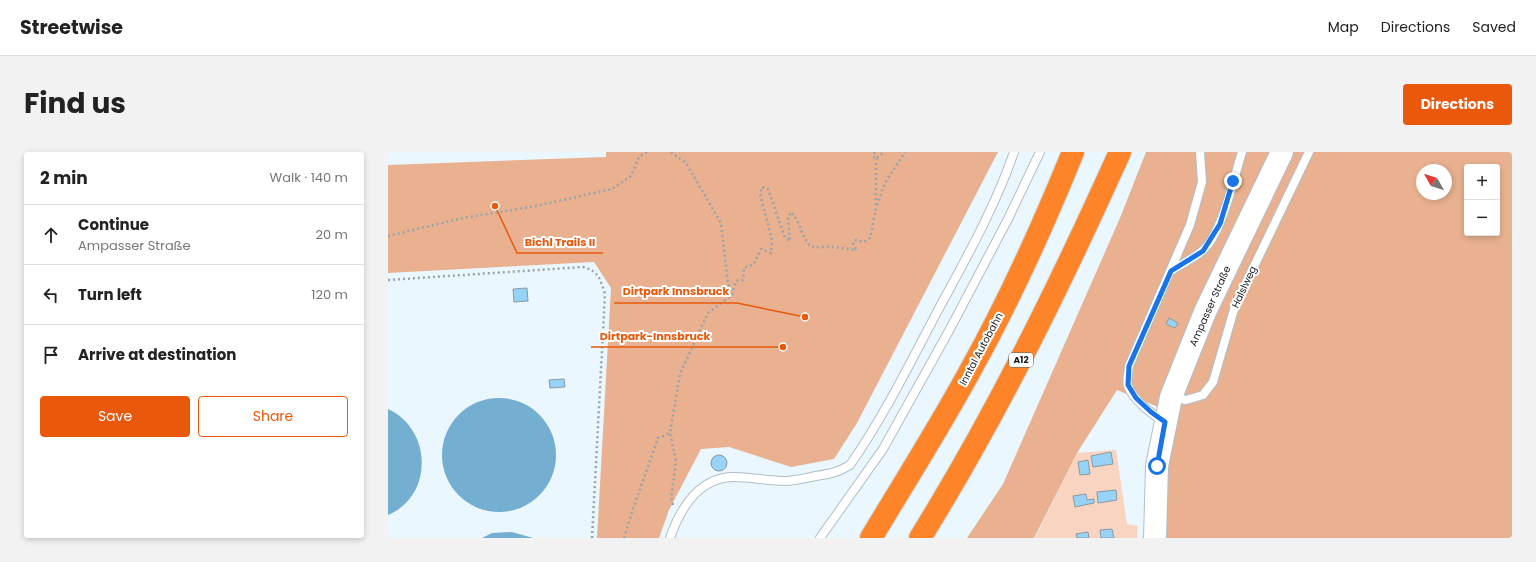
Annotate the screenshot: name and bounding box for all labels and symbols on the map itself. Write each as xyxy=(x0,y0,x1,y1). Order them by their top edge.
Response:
north arrow xyxy=(1416,164,1452,200)
route end xyxy=(1224,172,1242,190)
callout: Bichl Trails II xyxy=(517,230,603,253)
text: Bichl Trails II xyxy=(525,234,595,250)
street label: Ampasser Straße xyxy=(1186,263,1234,349)
street label: Halslweg xyxy=(1228,263,1260,311)
callout: Dirtpark Innsbruck xyxy=(614,280,737,303)
text: Dirtpark Innsbruck xyxy=(623,283,729,299)
street label: Inntal Autobahn xyxy=(956,310,1006,388)
callout: Dirtpark-Innsbruck xyxy=(591,324,718,347)
text: Dirtpark-Innsbruck xyxy=(600,328,710,344)
road number: A12 xyxy=(1009,353,1033,367)
route start xyxy=(1148,457,1166,475)

